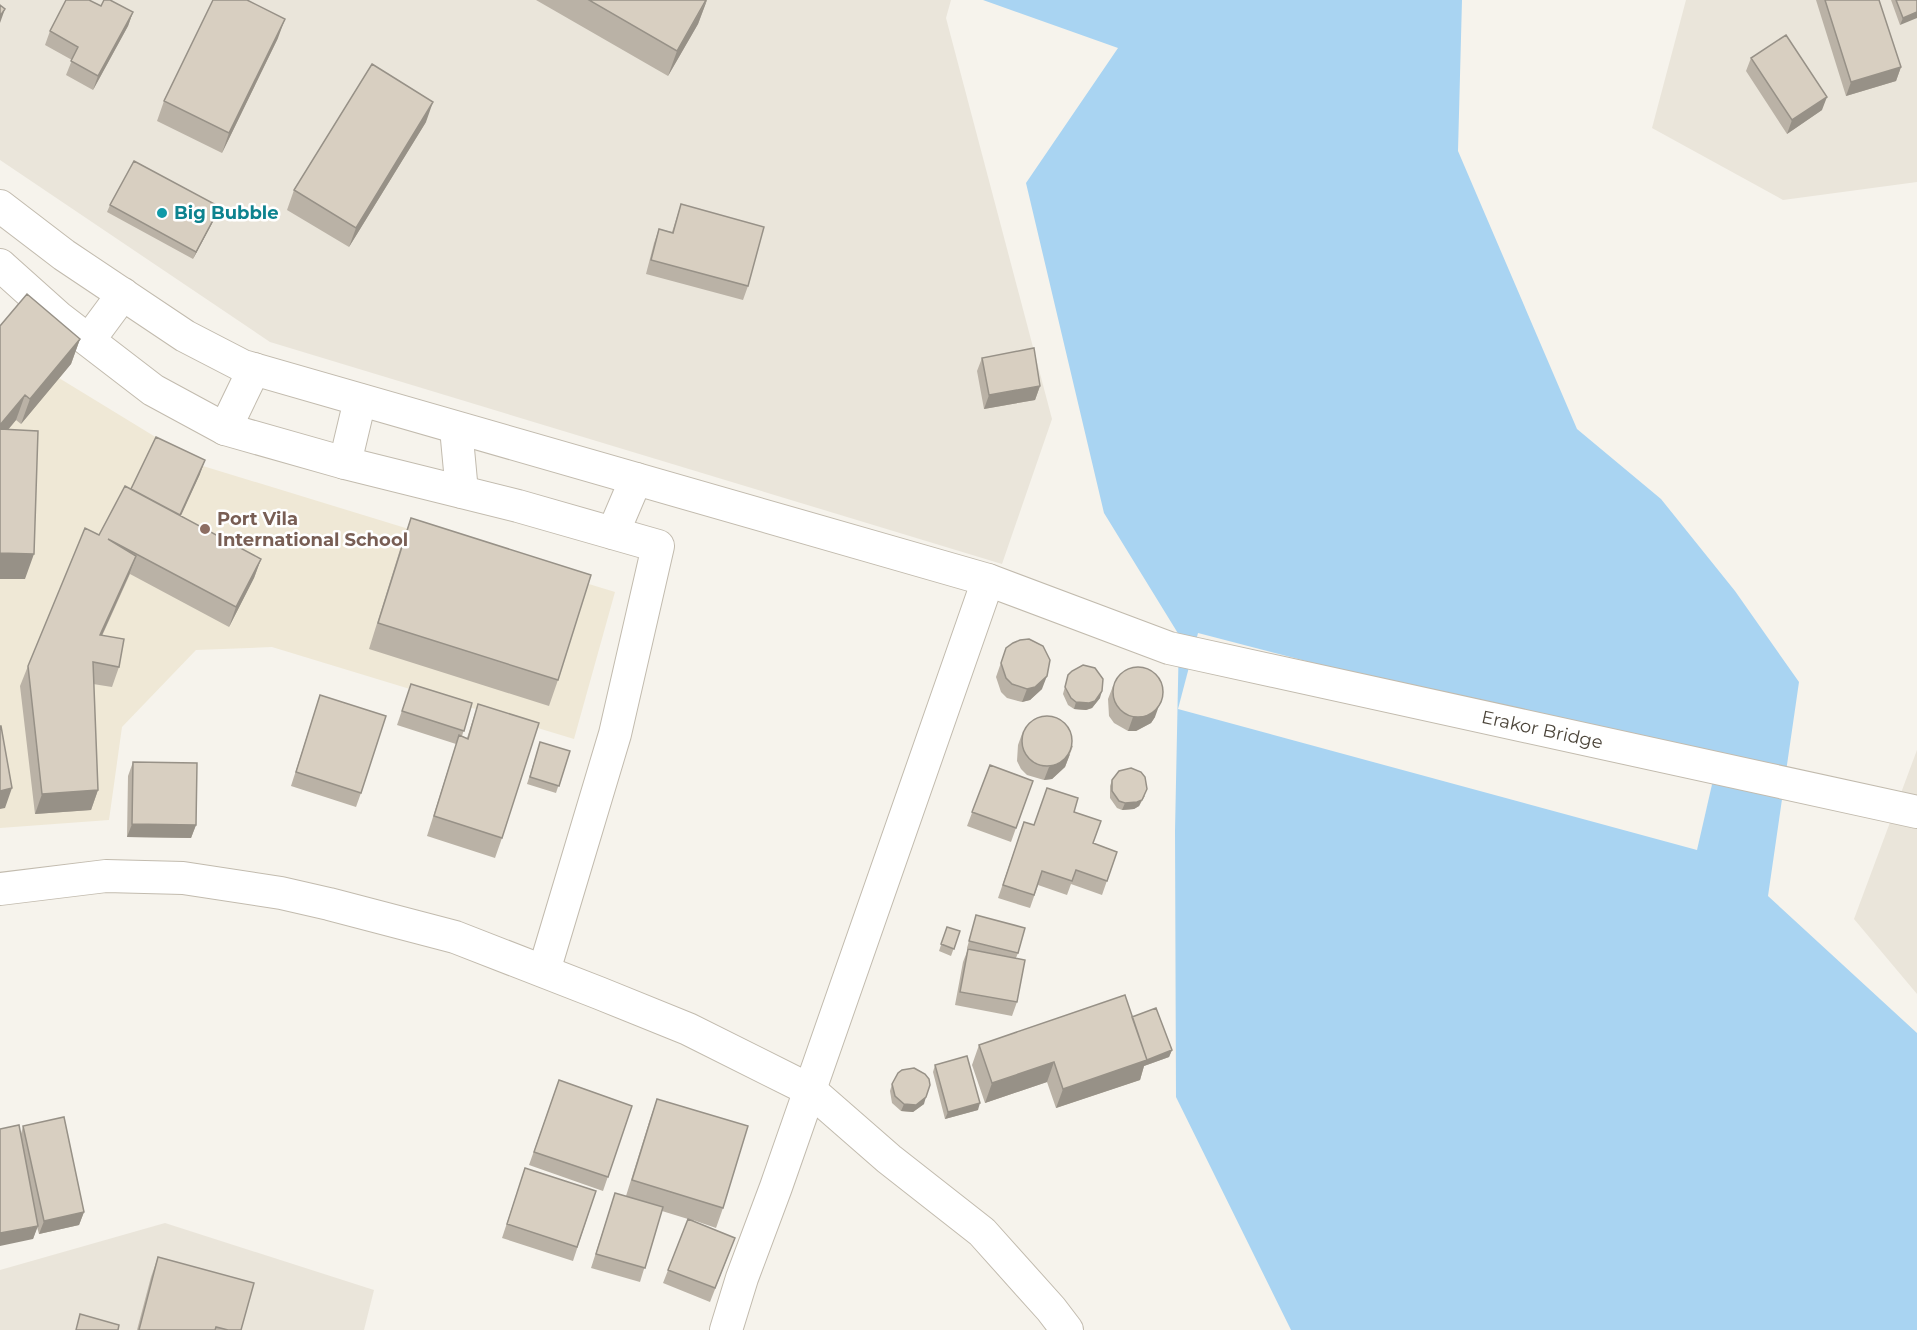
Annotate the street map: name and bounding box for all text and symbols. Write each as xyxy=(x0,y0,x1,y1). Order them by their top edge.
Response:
place label: Big Bubble xyxy=(174,202,279,224)
marker: Big Bubble xyxy=(155,206,169,220)
place label: Port Vila International School xyxy=(217,508,408,551)
marker: Port Vila International School xyxy=(198,522,212,536)
street label: Erakor Bridge xyxy=(1479,706,1605,754)

